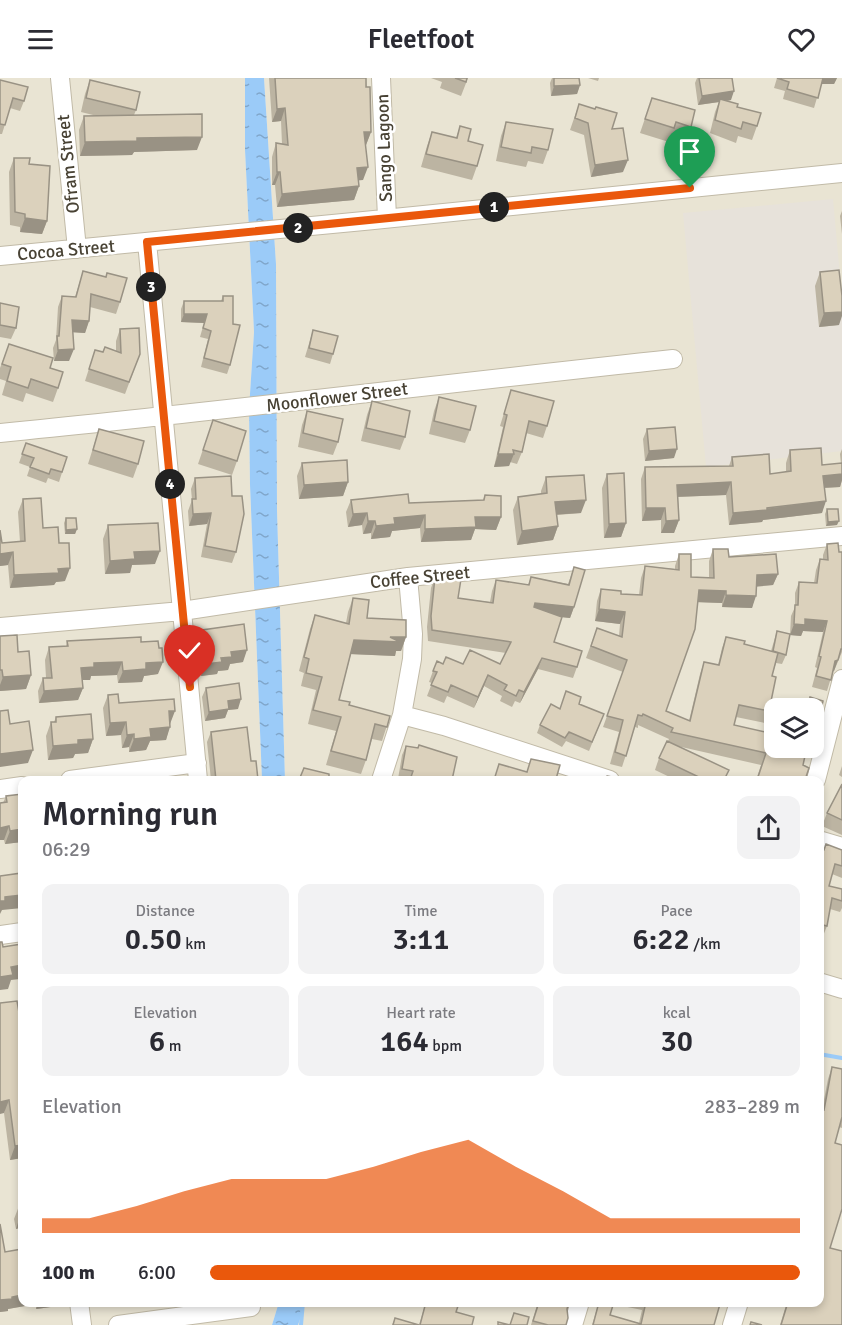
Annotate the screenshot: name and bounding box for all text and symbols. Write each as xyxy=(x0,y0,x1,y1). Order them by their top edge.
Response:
icon: menu xyxy=(24,23,57,56)
text: Fleetfoot xyxy=(368,23,474,56)
icon: heart xyxy=(785,23,818,56)
street label: Sango Lagoon xyxy=(371,94,397,202)
street label: Ofram Street xyxy=(52,114,84,214)
pin xyxy=(664,126,715,188)
icon: arrive xyxy=(673,135,706,168)
pin: 1 xyxy=(479,192,509,222)
text: 1 xyxy=(490,197,498,217)
pin: 2 xyxy=(283,213,313,243)
text: 2 xyxy=(294,218,302,238)
street label: Cocoa Street xyxy=(16,235,116,265)
pin: 3 xyxy=(136,272,166,302)
text: 3 xyxy=(147,277,155,297)
street label: Moonflower Street xyxy=(265,377,409,417)
pin: 4 xyxy=(155,469,185,499)
text: 4 xyxy=(166,474,174,494)
street label: Coffee Street xyxy=(369,561,471,593)
pin xyxy=(164,625,215,687)
icon: check xyxy=(173,634,206,667)
map controls xyxy=(764,698,824,758)
button: layers xyxy=(764,698,824,758)
text: Morning run xyxy=(42,794,218,835)
button: share xyxy=(737,796,800,859)
text: 06:29 xyxy=(42,837,91,862)
text: Distance xyxy=(136,901,195,921)
text: Time xyxy=(405,901,437,921)
text: Pace xyxy=(661,901,693,921)
text: 0.50 xyxy=(125,921,182,958)
text: 3:11 xyxy=(392,921,450,958)
text: 6:22 xyxy=(633,921,690,958)
text: km xyxy=(182,934,206,954)
text: /km xyxy=(690,934,721,954)
text: Elevation xyxy=(133,1003,197,1023)
text: Heart rate xyxy=(386,1003,456,1023)
text: kcal xyxy=(663,1003,691,1023)
text: 6 xyxy=(149,1023,165,1060)
text: 164 xyxy=(380,1023,429,1060)
text: 30 xyxy=(660,1023,693,1060)
text: m xyxy=(165,1036,182,1056)
text: bpm xyxy=(429,1036,462,1056)
text: Elevation xyxy=(42,1094,122,1119)
text: 283–289 m xyxy=(704,1094,800,1119)
text: 100 m xyxy=(42,1260,95,1285)
text: 6:00 xyxy=(138,1260,176,1285)

